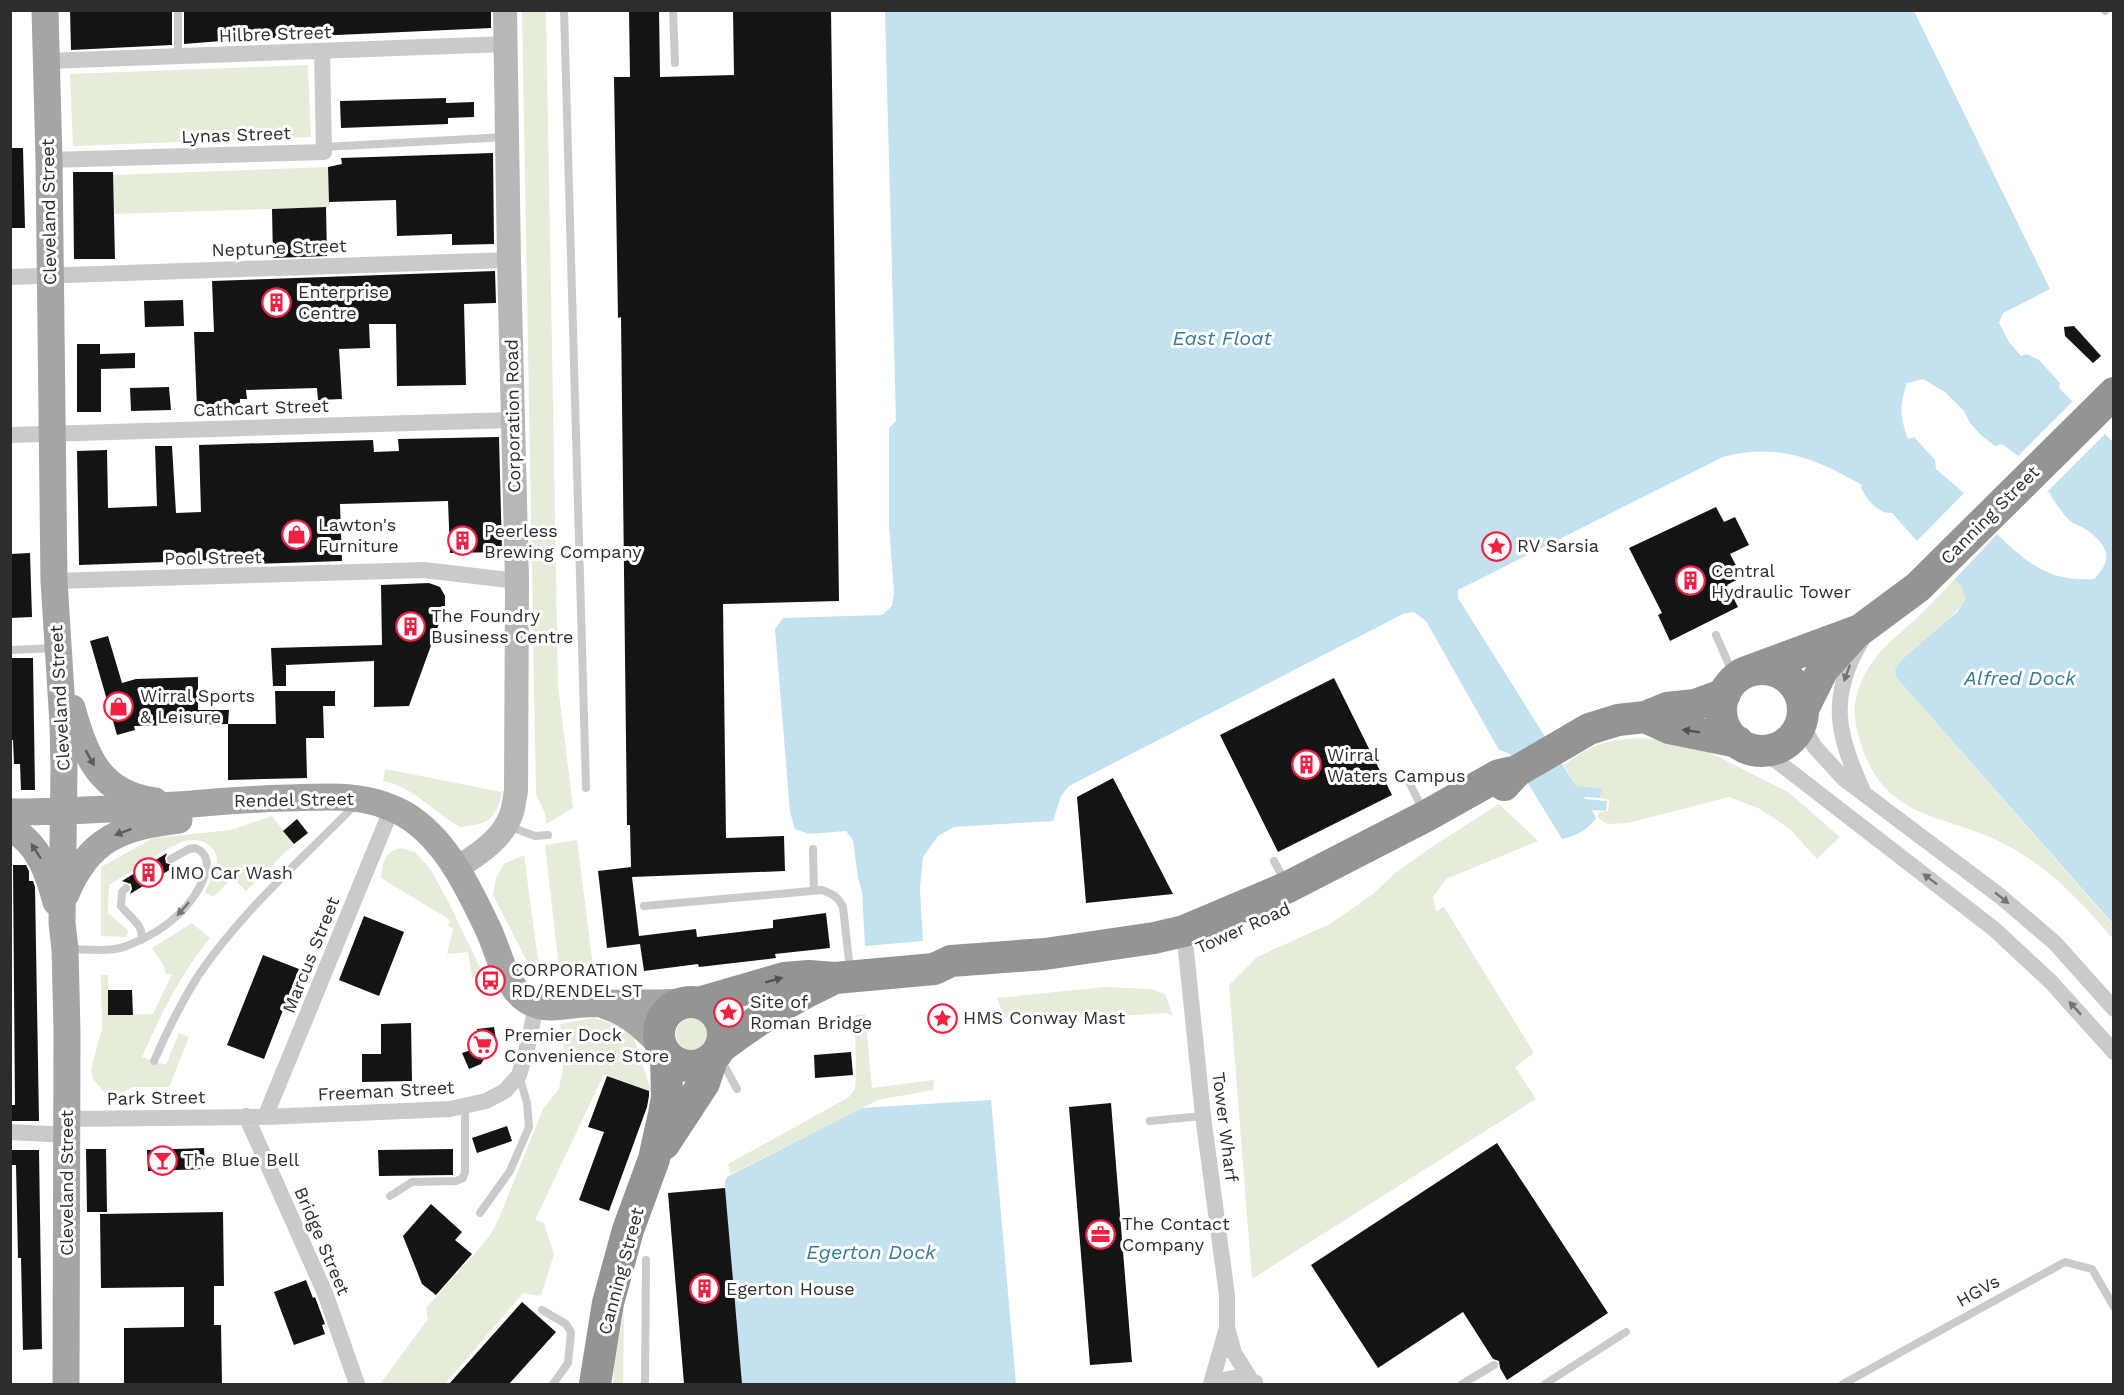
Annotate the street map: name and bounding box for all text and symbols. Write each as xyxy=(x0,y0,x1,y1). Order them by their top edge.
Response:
street label: Hilbre Street xyxy=(218,21,332,46)
street label: Lynas Street xyxy=(181,122,292,147)
street label: Cleveland Street xyxy=(37,138,60,285)
street label: Neptune Street xyxy=(211,235,347,260)
place label: Enterprise Centre xyxy=(298,281,389,323)
building icon: Enterprise Centre xyxy=(261,286,293,318)
water label: East Float xyxy=(1172,326,1273,350)
street label: Corporation Road xyxy=(501,339,524,493)
street label: Cathcart Street xyxy=(193,395,330,420)
street label: Canning Street xyxy=(1936,461,2044,568)
place label: Lawton's Furniture xyxy=(318,514,399,556)
shop icon: Lawton's Furniture xyxy=(281,519,313,551)
place label: Peerless Brewing Company xyxy=(484,520,642,562)
building icon: Peerless Brewing Company xyxy=(447,525,479,557)
place icon: RV Sarsia xyxy=(1480,530,1512,562)
place label: RV Sarsia xyxy=(1517,535,1599,556)
street label: Pool Street xyxy=(164,546,262,569)
place label: Central Hydraulic Tower xyxy=(1711,560,1851,602)
building icon: Central Hydraulic Tower xyxy=(1674,565,1706,597)
place label: The Foundry Business Centre xyxy=(431,605,574,647)
building icon: The Foundry Business Centre xyxy=(394,610,426,642)
street label: Cleveland Street xyxy=(45,624,74,772)
one-way arrow xyxy=(1841,664,1851,682)
water label: Alfred Dock xyxy=(1963,666,2077,690)
place label: Wirral Sports & Leisure xyxy=(140,685,255,727)
shop icon: Wirral Sports & Leisure xyxy=(103,690,135,722)
one-way arrow xyxy=(1681,726,1700,735)
place label: Wirral Waters Campus xyxy=(1327,744,1466,786)
building icon: Wirral Waters Campus xyxy=(1290,749,1322,781)
one-way arrow xyxy=(85,750,95,767)
street label: Rendel Street xyxy=(234,788,355,811)
one-way arrow xyxy=(114,828,132,838)
one-way arrow xyxy=(30,844,42,860)
building icon: IMO Car Wash xyxy=(133,857,165,889)
place label: IMO Car Wash xyxy=(170,862,293,883)
one-way arrow xyxy=(1922,873,1938,885)
one-way arrow xyxy=(1994,891,2009,904)
street label: Marcus Street xyxy=(278,893,344,1016)
street label: Tower Road xyxy=(1192,897,1293,958)
one-way arrow xyxy=(176,901,190,916)
place label: CORPORATION RD/RENDEL ST xyxy=(511,959,643,1001)
bus stop icon: CORPORATION RD/RENDEL ST xyxy=(474,964,506,996)
one-way arrow xyxy=(765,975,783,985)
place label: Site of Roman Bridge xyxy=(750,991,872,1033)
place icon: Site of Roman Bridge xyxy=(713,996,745,1028)
one-way arrow xyxy=(2069,1001,2082,1016)
place icon: HMS Conway Mast xyxy=(926,1002,958,1034)
place label: HMS Conway Mast xyxy=(963,1007,1126,1028)
place label: Premier Dock Convenience Store xyxy=(504,1024,669,1066)
supermarket icon: Premier Dock Convenience Store xyxy=(467,1029,499,1061)
street label: Tower Wharf xyxy=(1208,1071,1243,1183)
street label: Freeman Street xyxy=(317,1076,455,1105)
street label: Park Street xyxy=(106,1086,206,1109)
street label: Cleveland Street xyxy=(56,1109,77,1256)
bar icon: The Blue Bell xyxy=(146,1144,178,1176)
place label: The Blue Bell xyxy=(183,1149,300,1170)
street label: Bridge Street xyxy=(290,1184,355,1298)
street label: Canning Street xyxy=(593,1205,648,1337)
place label: The Contact Company xyxy=(1122,1213,1230,1255)
office icon: The Contact Company xyxy=(1085,1218,1117,1250)
water label: Egerton Dock xyxy=(806,1240,937,1264)
street label: HGVs xyxy=(1952,1270,2003,1311)
building icon: Egerton House xyxy=(689,1273,721,1305)
place label: Egerton House xyxy=(726,1278,855,1299)

